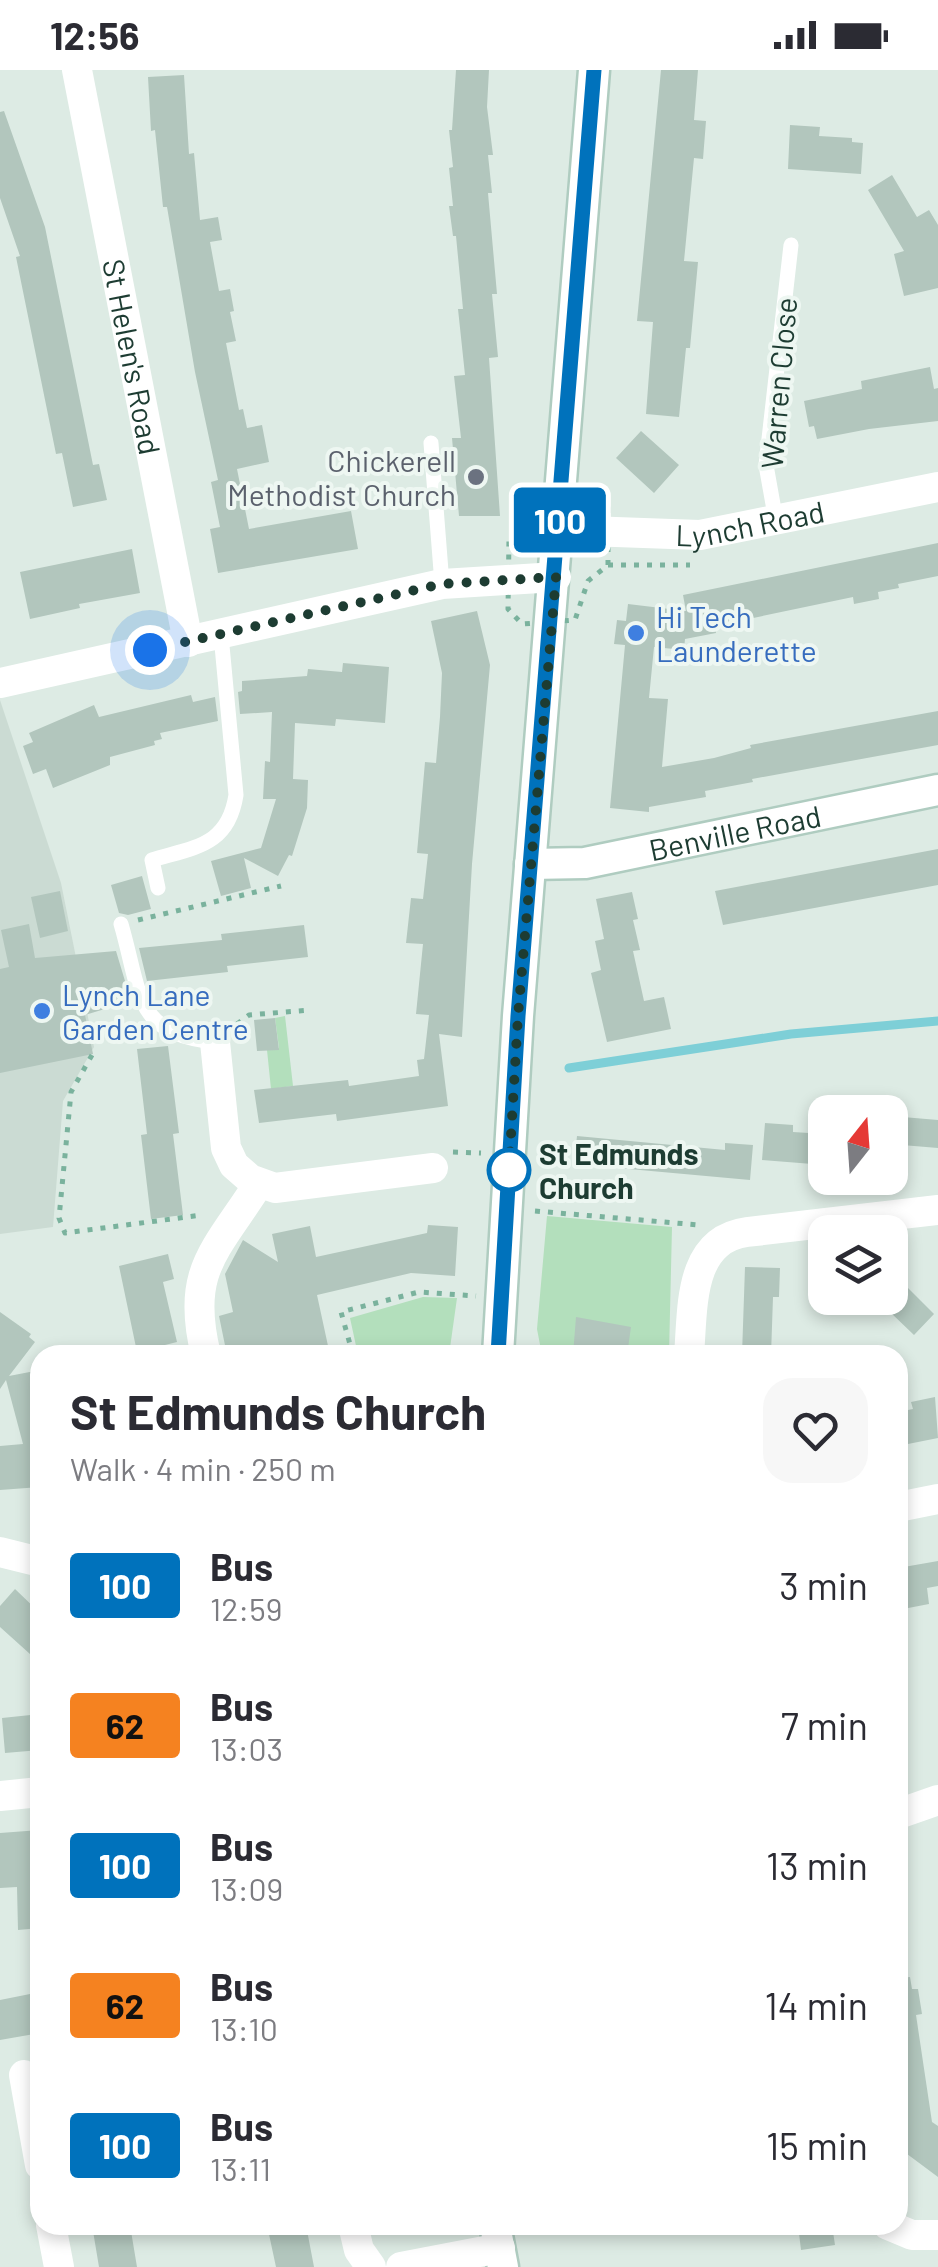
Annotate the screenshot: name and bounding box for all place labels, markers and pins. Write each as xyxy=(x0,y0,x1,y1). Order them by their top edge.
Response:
place label: Chickerell Methodist Church xyxy=(227,442,456,512)
marker: Chickerell Methodist Church xyxy=(465,466,487,488)
place label: Hi Tech Launderette xyxy=(656,598,817,668)
marker: Hi Tech Launderette xyxy=(625,622,647,644)
place label: Lynch Lane Garden Centre xyxy=(62,976,249,1046)
marker: Lynch Lane Garden Centre xyxy=(31,1000,53,1022)
place label: St Edmunds Church xyxy=(539,1135,699,1205)
marker: St Edmunds Church xyxy=(488,1149,530,1191)

